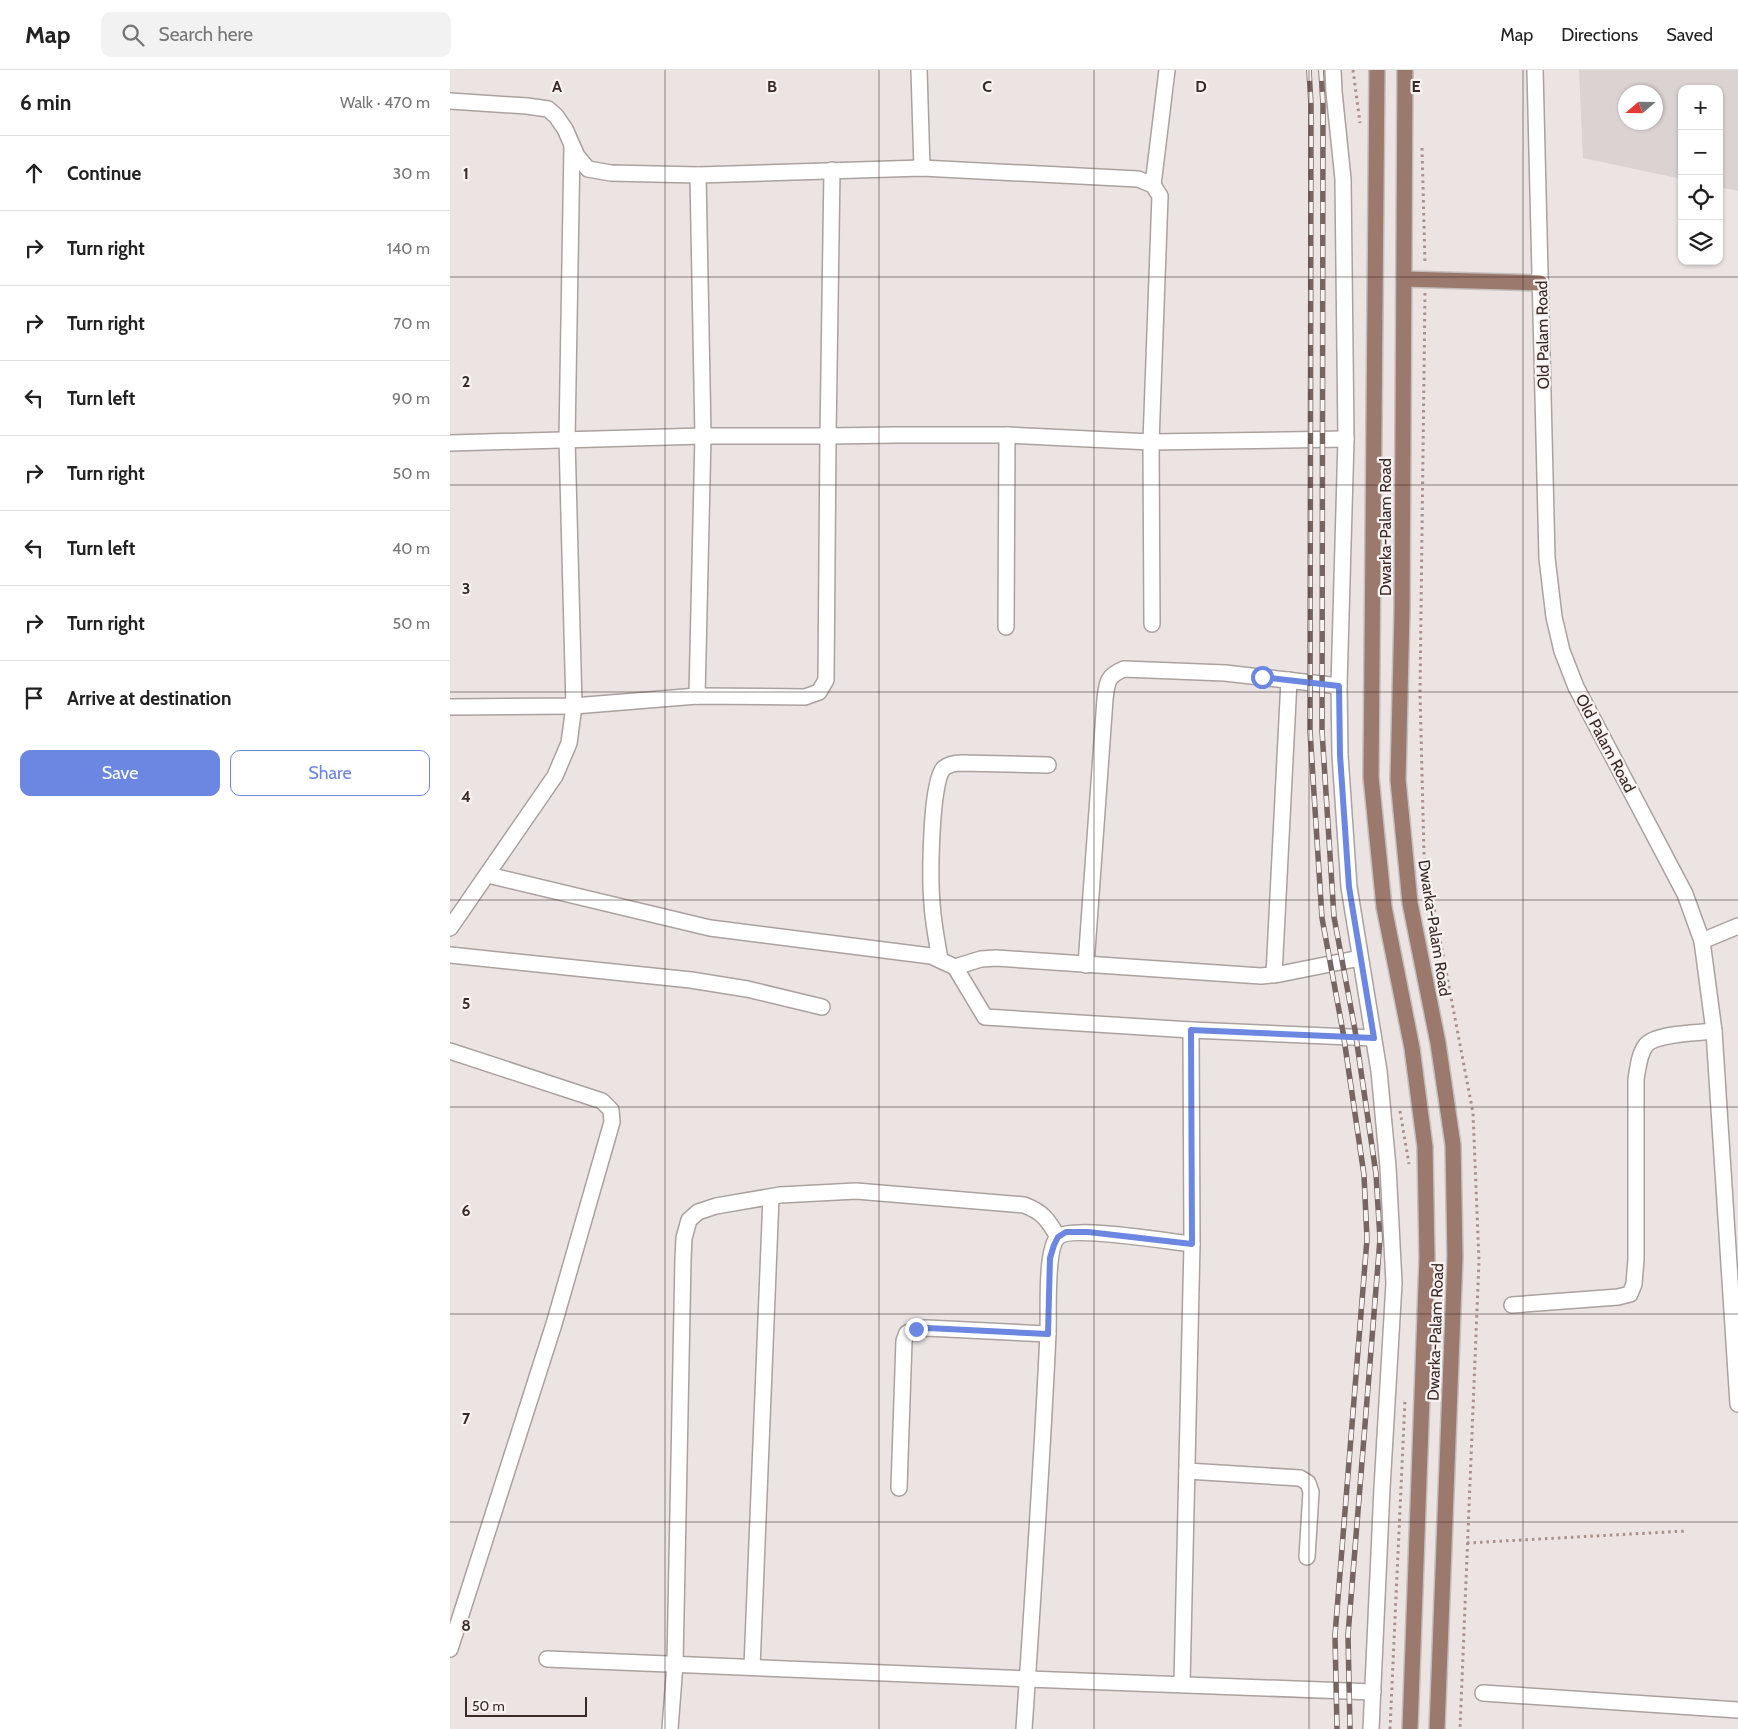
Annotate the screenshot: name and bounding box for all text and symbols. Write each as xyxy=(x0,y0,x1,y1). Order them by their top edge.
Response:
search box xyxy=(101,12,451,57)
text: Map xyxy=(25,20,71,49)
icon: search xyxy=(119,21,147,49)
text: Search here xyxy=(159,23,253,46)
text: Map xyxy=(1500,24,1533,46)
text: Directions xyxy=(1561,24,1638,46)
text: Saved xyxy=(1666,24,1713,46)
text: A xyxy=(552,77,562,96)
text: B xyxy=(767,77,777,96)
text: C xyxy=(982,77,992,96)
text: D xyxy=(1195,77,1207,96)
text: E xyxy=(1411,77,1421,96)
north arrow xyxy=(1618,85,1663,130)
map controls xyxy=(1678,85,1723,265)
button: + xyxy=(1678,85,1723,130)
text: 6 min xyxy=(20,90,71,115)
text: Walk · 470 m xyxy=(340,93,430,112)
button: − xyxy=(1678,130,1723,175)
icon: ahead xyxy=(20,159,48,187)
text: Continue xyxy=(67,162,141,185)
text: 30 m xyxy=(393,164,430,183)
text: 1 xyxy=(463,164,469,183)
button: locate xyxy=(1678,175,1723,220)
button: layers xyxy=(1678,220,1723,265)
icon: right xyxy=(20,234,48,262)
text: Turn right xyxy=(67,237,145,260)
text: 140 m xyxy=(387,239,430,258)
street label: Old Palam Road xyxy=(1532,280,1553,390)
icon: right xyxy=(20,309,48,337)
text: Turn right xyxy=(67,312,145,335)
text: 70 m xyxy=(393,314,430,333)
text: 2 xyxy=(462,372,470,391)
icon: left xyxy=(20,384,48,412)
text: Turn left xyxy=(67,387,135,410)
text: 90 m xyxy=(392,389,430,408)
street label: Dwarka-Palam Road xyxy=(1376,458,1395,596)
icon: right xyxy=(20,459,48,487)
text: Turn right xyxy=(67,462,145,485)
text: 50 m xyxy=(393,464,430,483)
icon: left xyxy=(20,534,48,562)
text: Turn left xyxy=(67,537,135,560)
text: 40 m xyxy=(392,539,430,558)
text: 3 xyxy=(462,579,470,598)
icon: right xyxy=(20,609,48,637)
text: Turn right xyxy=(67,612,145,635)
text: 50 m xyxy=(393,614,430,633)
route start xyxy=(1251,666,1274,689)
icon: arrive xyxy=(20,684,48,712)
text: Arrive at destination xyxy=(67,687,231,710)
street label: Old Palam Road xyxy=(1572,691,1639,796)
button: Save xyxy=(20,750,220,796)
button: Share xyxy=(230,750,430,796)
text: 4 xyxy=(461,787,471,806)
street label: Dwarka-Palam Road xyxy=(1414,859,1455,998)
text: 5 xyxy=(462,994,470,1013)
text: 6 xyxy=(462,1201,471,1220)
street label: Dwarka-Palam Road xyxy=(1424,1263,1447,1401)
route end xyxy=(905,1318,928,1341)
text: 7 xyxy=(462,1409,471,1428)
text: 8 xyxy=(461,1616,471,1635)
scale bar xyxy=(465,1694,588,1717)
text: 50 m xyxy=(472,1697,505,1715)

